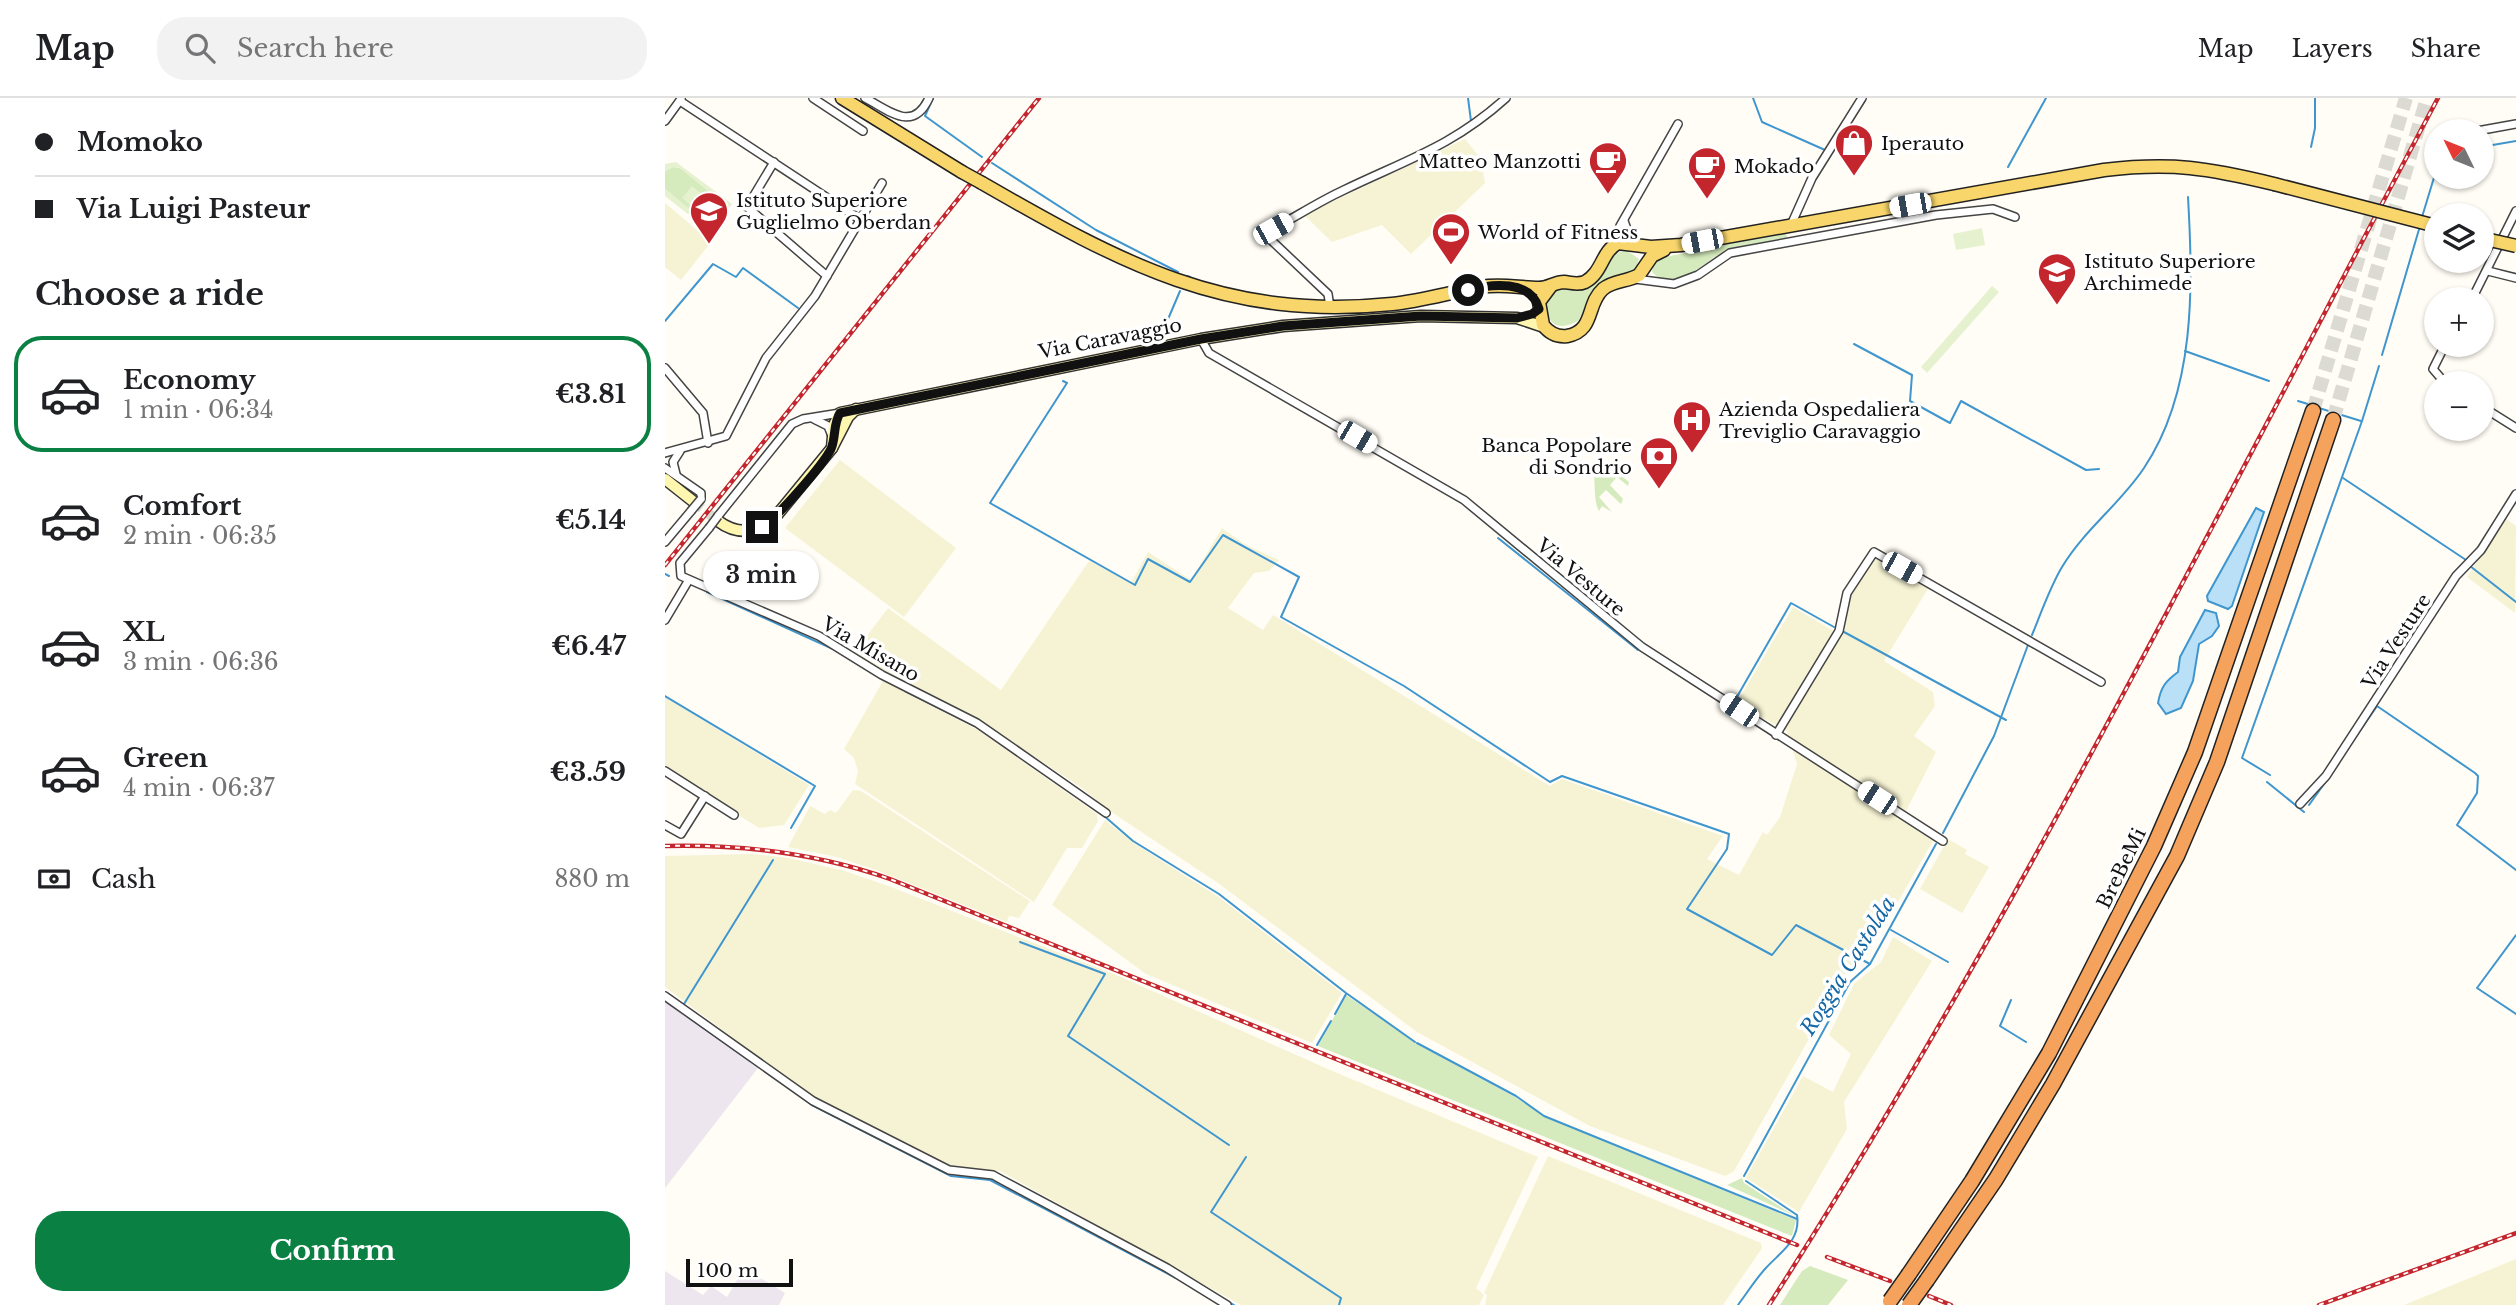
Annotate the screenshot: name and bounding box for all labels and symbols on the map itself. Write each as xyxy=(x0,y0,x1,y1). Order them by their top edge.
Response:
north arrow xyxy=(2424,119,2494,189)
shop icon: Iperauto xyxy=(1833,122,1875,177)
place label: Iperauto xyxy=(1881,132,1964,155)
cafe icon: Matteo Manzotti xyxy=(1587,140,1629,195)
cafe icon: Mokado xyxy=(1686,145,1728,200)
place label: Matteo Manzotti xyxy=(1418,150,1582,173)
place label: Mokado xyxy=(1734,155,1814,178)
place label: Istituto Superiore Guglielmo Oberdan xyxy=(736,189,931,234)
school or university icon: Istituto Superiore Guglielmo Oberdan xyxy=(688,190,730,245)
car xyxy=(1888,191,1933,219)
car xyxy=(1250,210,1297,248)
sports icon: World of Fitness xyxy=(1430,211,1472,266)
place label: World of Fitness xyxy=(1477,221,1638,244)
car xyxy=(1680,227,1725,255)
place label: Istituto Superiore Archimede xyxy=(2083,250,2256,295)
school or university icon: Istituto Superiore Archimede xyxy=(2036,251,2078,306)
route start xyxy=(1452,274,1484,306)
street label: Via Caravaggio xyxy=(1035,313,1184,364)
place label: Azienda Ospedaliera Treviglio Caravaggio xyxy=(1718,398,1921,443)
hospital icon: Azienda Ospedaliera Treviglio Caravaggio xyxy=(1671,399,1713,454)
car xyxy=(1334,417,1381,457)
place label: Banca Popolare di Sondrio xyxy=(1481,434,1632,479)
bank icon: Banca Popolare di Sondrio xyxy=(1638,435,1680,490)
route end xyxy=(746,511,778,543)
street label: Via Vesture xyxy=(1531,533,1630,621)
car xyxy=(1879,549,1926,587)
callout: 3 min xyxy=(704,551,820,600)
street label: Via Vesture xyxy=(2357,589,2436,694)
street label: Via Misano xyxy=(817,612,924,687)
car xyxy=(1716,690,1763,730)
car xyxy=(1854,778,1901,818)
street label: BreBeMi xyxy=(2092,824,2151,912)
water label: Roggia Castolda xyxy=(1794,892,1901,1041)
scale bar xyxy=(686,1256,793,1288)

